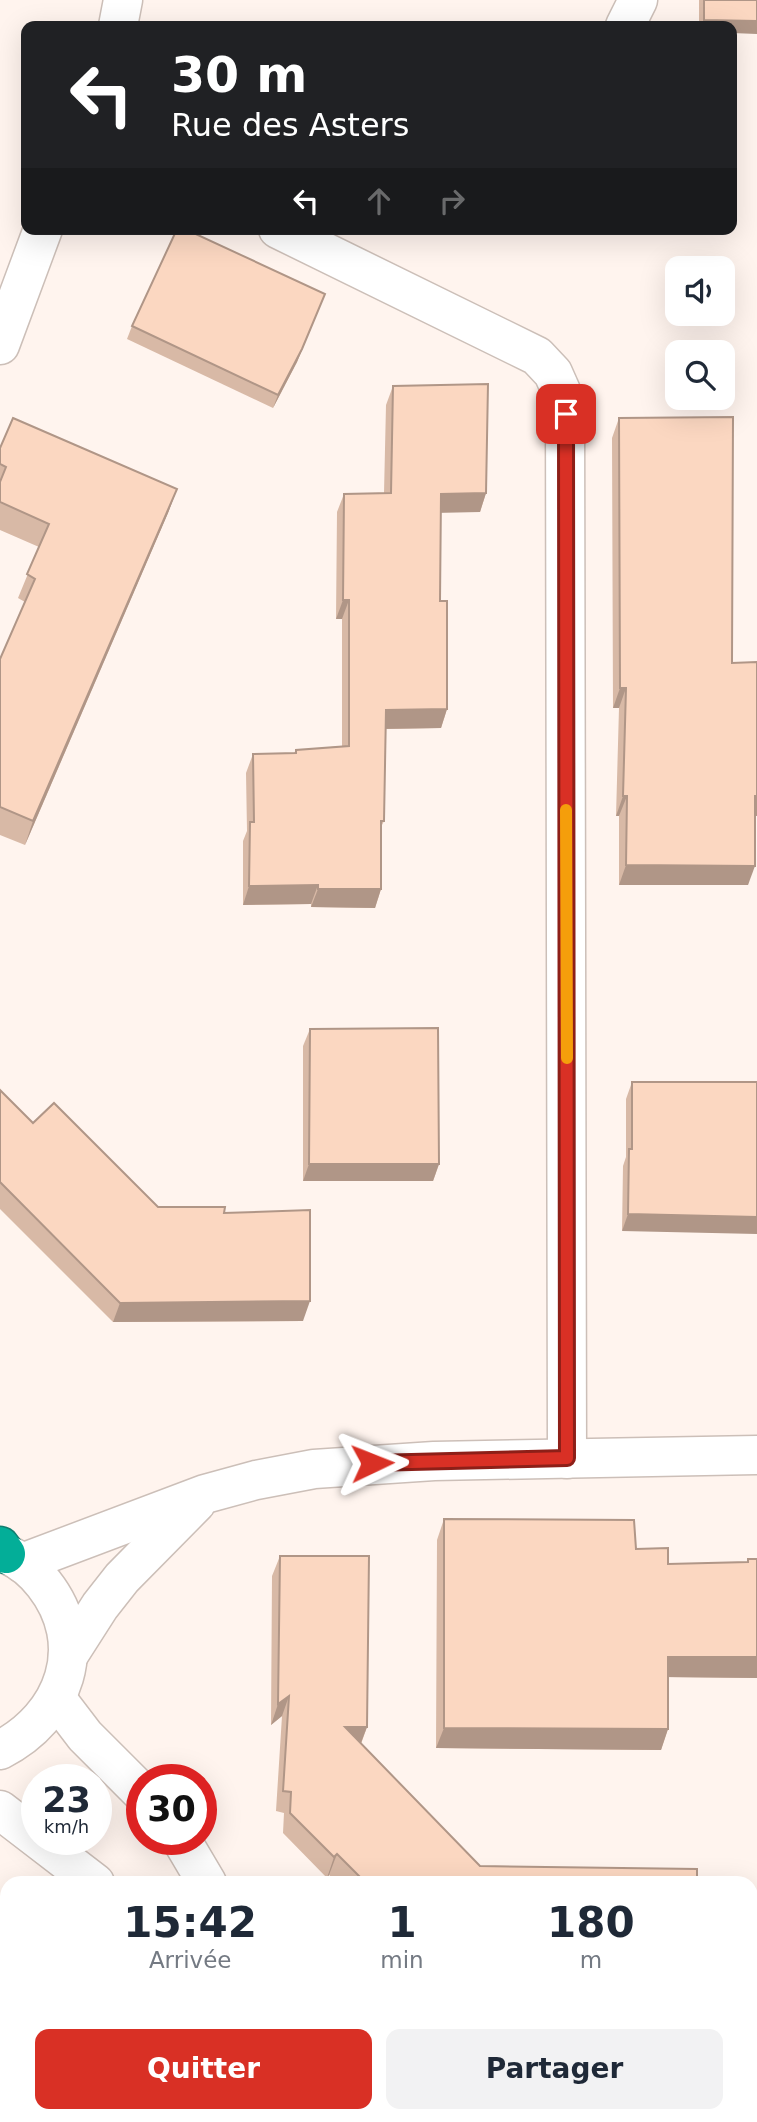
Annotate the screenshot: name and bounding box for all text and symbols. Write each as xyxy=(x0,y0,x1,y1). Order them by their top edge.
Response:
text: 30 m xyxy=(171,47,307,104)
icon: left xyxy=(56,49,147,140)
text: Rue des Asters xyxy=(171,106,409,144)
icon: left xyxy=(287,182,325,220)
icon: ahead xyxy=(360,182,398,220)
icon: right xyxy=(433,182,471,220)
map controls xyxy=(665,256,735,410)
button: sound xyxy=(665,256,735,326)
button: search xyxy=(665,340,735,410)
pin xyxy=(536,384,596,444)
icon: arrive xyxy=(547,395,585,433)
position arrow xyxy=(335,1426,409,1500)
speed limit sign: 30 xyxy=(126,1764,217,1855)
text: 23 xyxy=(42,1780,91,1820)
text: km/h xyxy=(44,1816,89,1837)
text: 15:42 xyxy=(123,1898,257,1947)
text: 1 xyxy=(387,1898,417,1947)
text: 180 xyxy=(547,1898,635,1947)
text: Arrivée xyxy=(149,1947,231,1973)
text: min xyxy=(380,1947,424,1973)
text: m xyxy=(580,1947,602,1973)
button: Quitter xyxy=(35,2029,372,2109)
button: Partager xyxy=(386,2029,723,2109)

